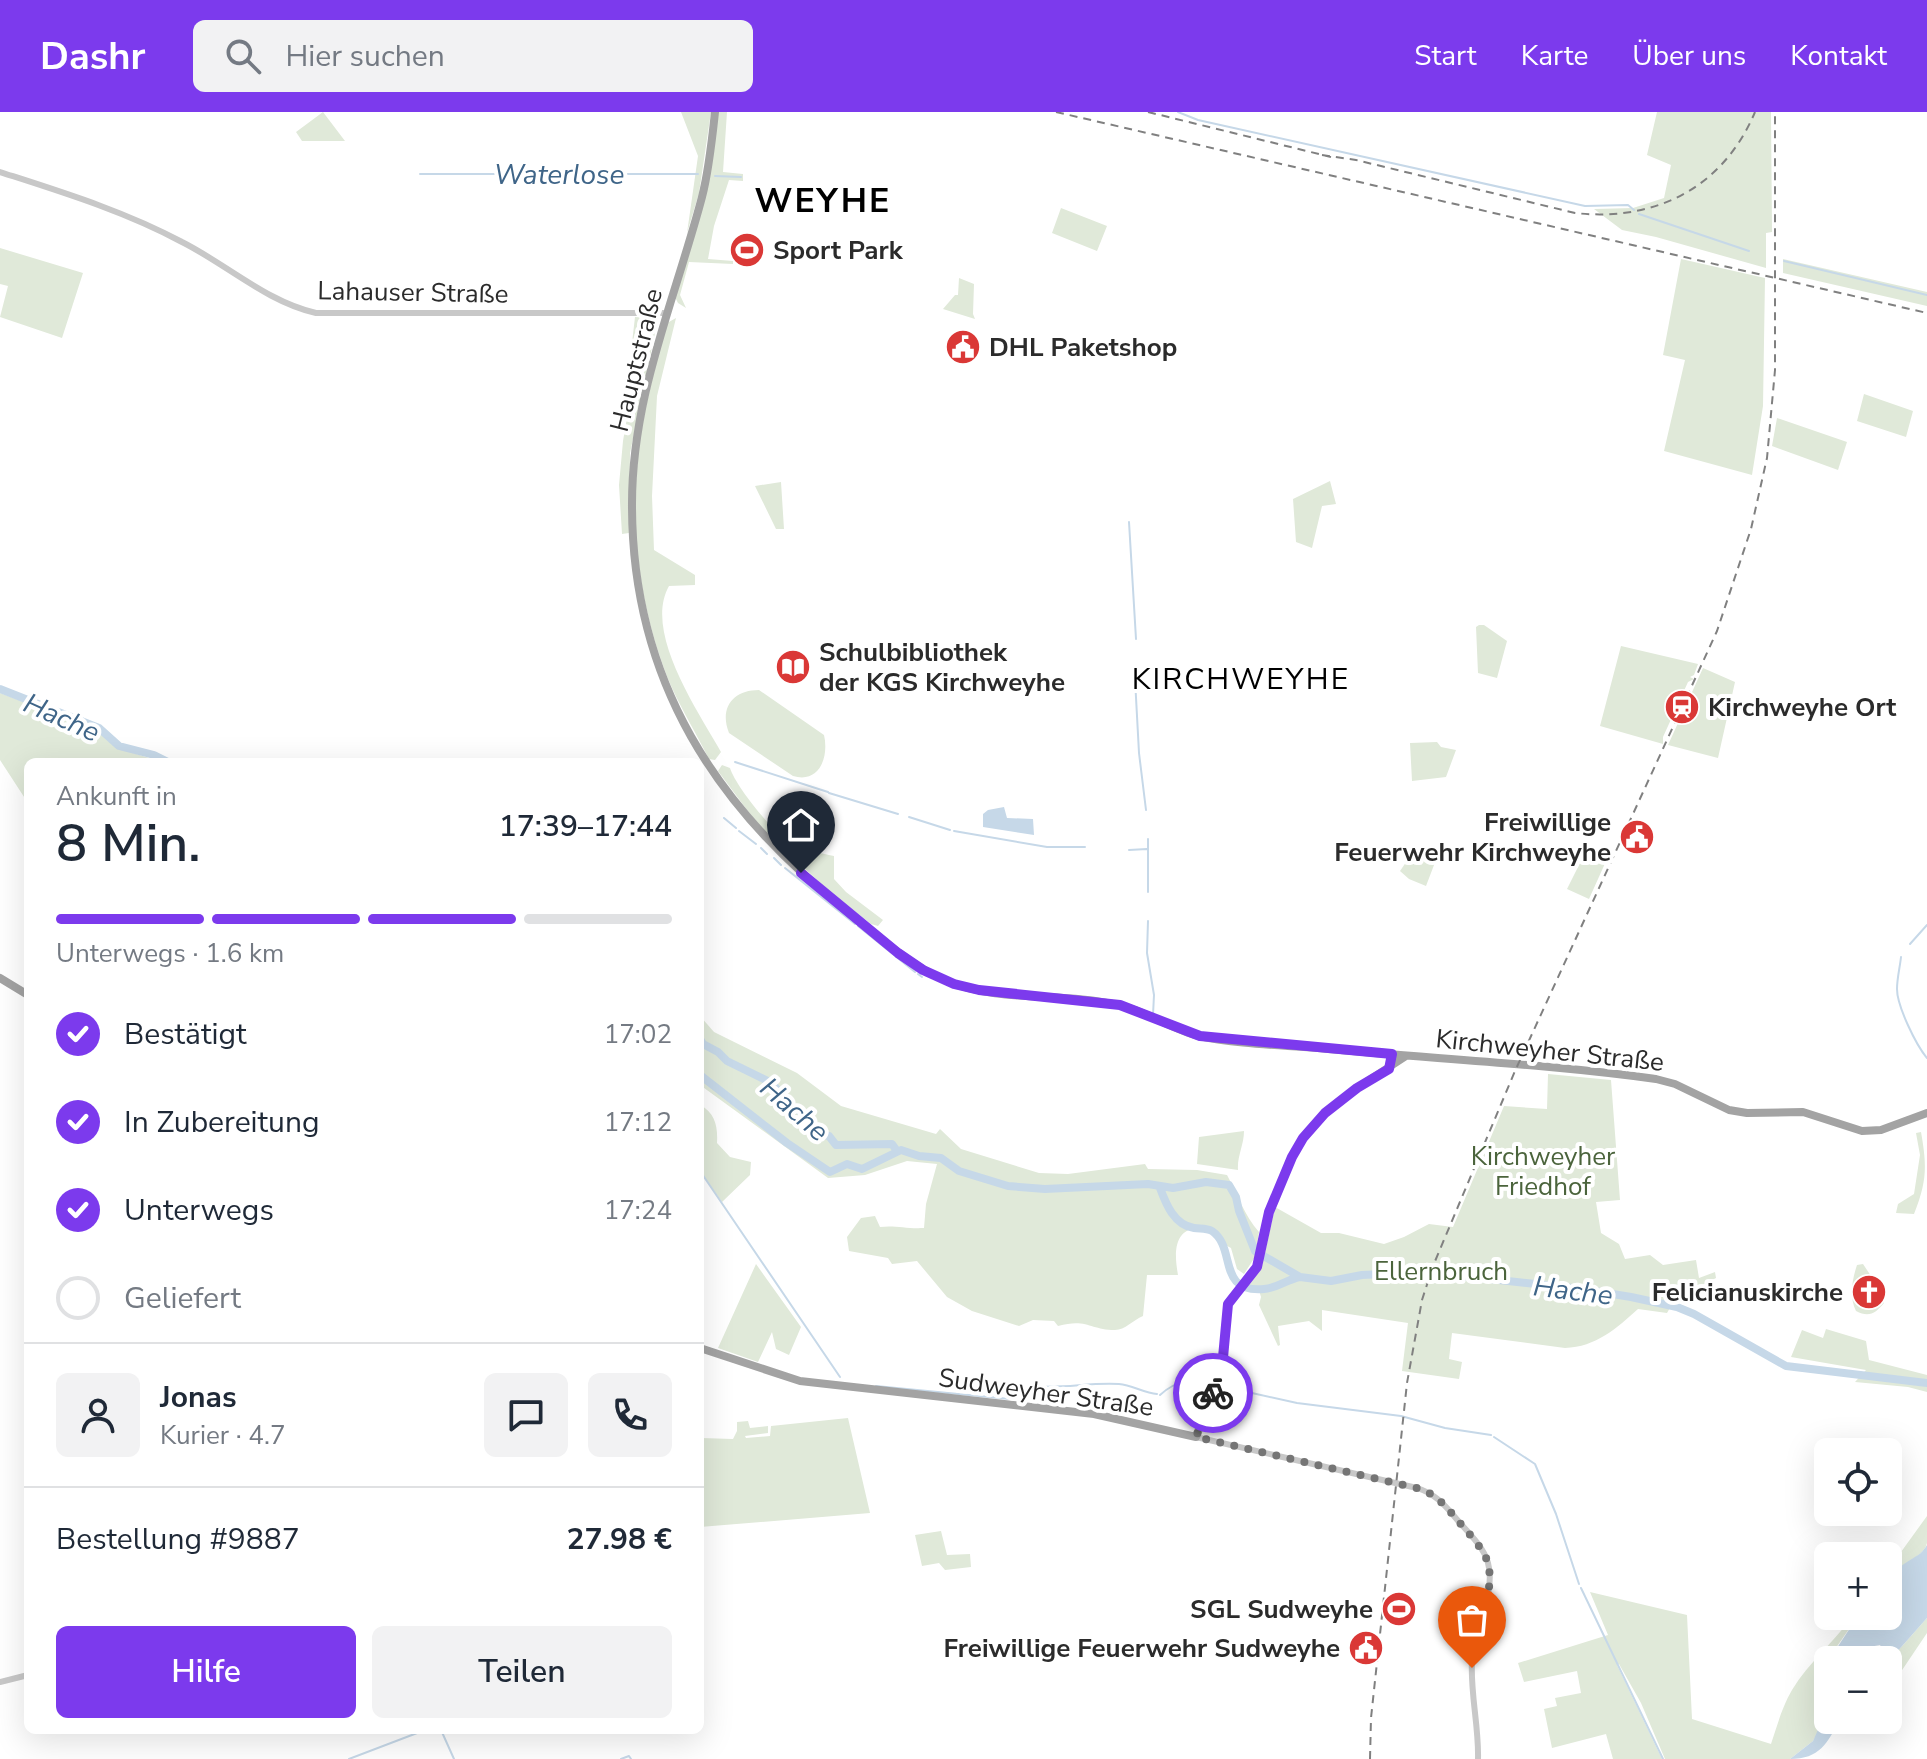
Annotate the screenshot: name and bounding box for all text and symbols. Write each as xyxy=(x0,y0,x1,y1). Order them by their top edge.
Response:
search box xyxy=(193,20,753,92)
text: Dashr xyxy=(40,31,145,82)
icon: search xyxy=(221,34,265,78)
text: Hier suchen xyxy=(285,36,445,77)
text: Start xyxy=(1414,37,1477,75)
text: Karte xyxy=(1521,37,1588,75)
text: Über uns xyxy=(1632,37,1746,75)
text: Kontakt xyxy=(1790,37,1887,75)
water label: Waterlose xyxy=(494,156,624,194)
district label: WEYHE xyxy=(755,178,891,224)
sports icon: Sport Park xyxy=(728,231,766,269)
place label: Sport Park xyxy=(773,233,904,268)
street label: Lahauser Straße xyxy=(317,273,509,312)
street label: Hauptstraße xyxy=(602,285,671,435)
public building icon: DHL Paketshop xyxy=(944,328,982,366)
place label: DHL Paketshop xyxy=(989,330,1177,365)
place label: Schulbibliothek der KGS Kirchweyhe xyxy=(819,635,1065,700)
library icon: Schulbibliothek der KGS Kirchweyhe xyxy=(774,648,812,686)
district label: KIRCHWEYHE xyxy=(1132,659,1350,700)
water label: Hache xyxy=(17,684,106,752)
station icon: Kirchweyhe Ort xyxy=(1663,688,1701,726)
place label: Kirchweyhe Ort xyxy=(1708,690,1897,725)
text: Ankunft in xyxy=(56,779,177,814)
pin xyxy=(767,791,835,873)
icon: home xyxy=(779,803,823,847)
place label: Freiwillige Feuerwehr Kirchweyhe xyxy=(1334,805,1611,870)
text: 17:39–17:44 xyxy=(499,806,672,847)
text: 8 Min. xyxy=(56,808,201,879)
public building icon: Freiwillige Feuerwehr Kirchweyhe xyxy=(1618,818,1656,856)
text: Unterwegs · 1.6 km xyxy=(56,936,284,971)
icon: check xyxy=(56,1012,100,1056)
text: Bestätigt xyxy=(124,1014,246,1055)
text: 17:02 xyxy=(604,1017,672,1052)
street label: Kirchweyher Straße xyxy=(1434,1021,1666,1080)
water label: Hache xyxy=(752,1069,837,1150)
icon: check xyxy=(56,1100,100,1144)
text: In Zubereitung xyxy=(124,1102,320,1143)
text: 17:12 xyxy=(604,1105,672,1140)
park label: Kirchweyher Friedhof xyxy=(1471,1139,1616,1204)
icon: check xyxy=(56,1188,100,1232)
text: Unterwegs xyxy=(124,1190,274,1231)
text: 17:24 xyxy=(604,1193,672,1228)
park label: Ellernbruch xyxy=(1374,1254,1508,1289)
water label: Hache xyxy=(1531,1267,1615,1315)
church icon: Felicianuskirche xyxy=(1850,1273,1888,1311)
place label: Felicianuskirche xyxy=(1652,1275,1843,1310)
text: Geliefert xyxy=(124,1278,241,1319)
courier xyxy=(1173,1353,1253,1433)
street label: Sudweyher Straße xyxy=(936,1360,1156,1425)
icon: bike xyxy=(1191,1371,1235,1415)
button: person xyxy=(56,1373,140,1457)
button: chat xyxy=(484,1373,568,1457)
button: phone xyxy=(588,1373,672,1457)
text: Jonas xyxy=(160,1377,237,1418)
text: Kurier · 4.7 xyxy=(160,1418,285,1453)
map controls xyxy=(1814,1438,1902,1734)
button: locate xyxy=(1814,1438,1902,1526)
text: Bestellung #9887 xyxy=(56,1519,300,1560)
text: 27.98 € xyxy=(566,1519,672,1560)
button: + xyxy=(1814,1542,1902,1630)
pin xyxy=(1438,1586,1506,1668)
sports icon: SGL Sudweyhe xyxy=(1380,1590,1418,1628)
place label: SGL Sudweyhe xyxy=(1190,1592,1373,1627)
icon: bag xyxy=(1450,1598,1494,1642)
button: Hilfe xyxy=(56,1626,356,1718)
button: Teilen xyxy=(372,1626,672,1718)
public building icon: Freiwillige Feuerwehr Sudweyhe xyxy=(1347,1629,1385,1667)
place label: Freiwillige Feuerwehr Sudweyhe xyxy=(943,1631,1340,1666)
button: − xyxy=(1814,1646,1902,1734)

